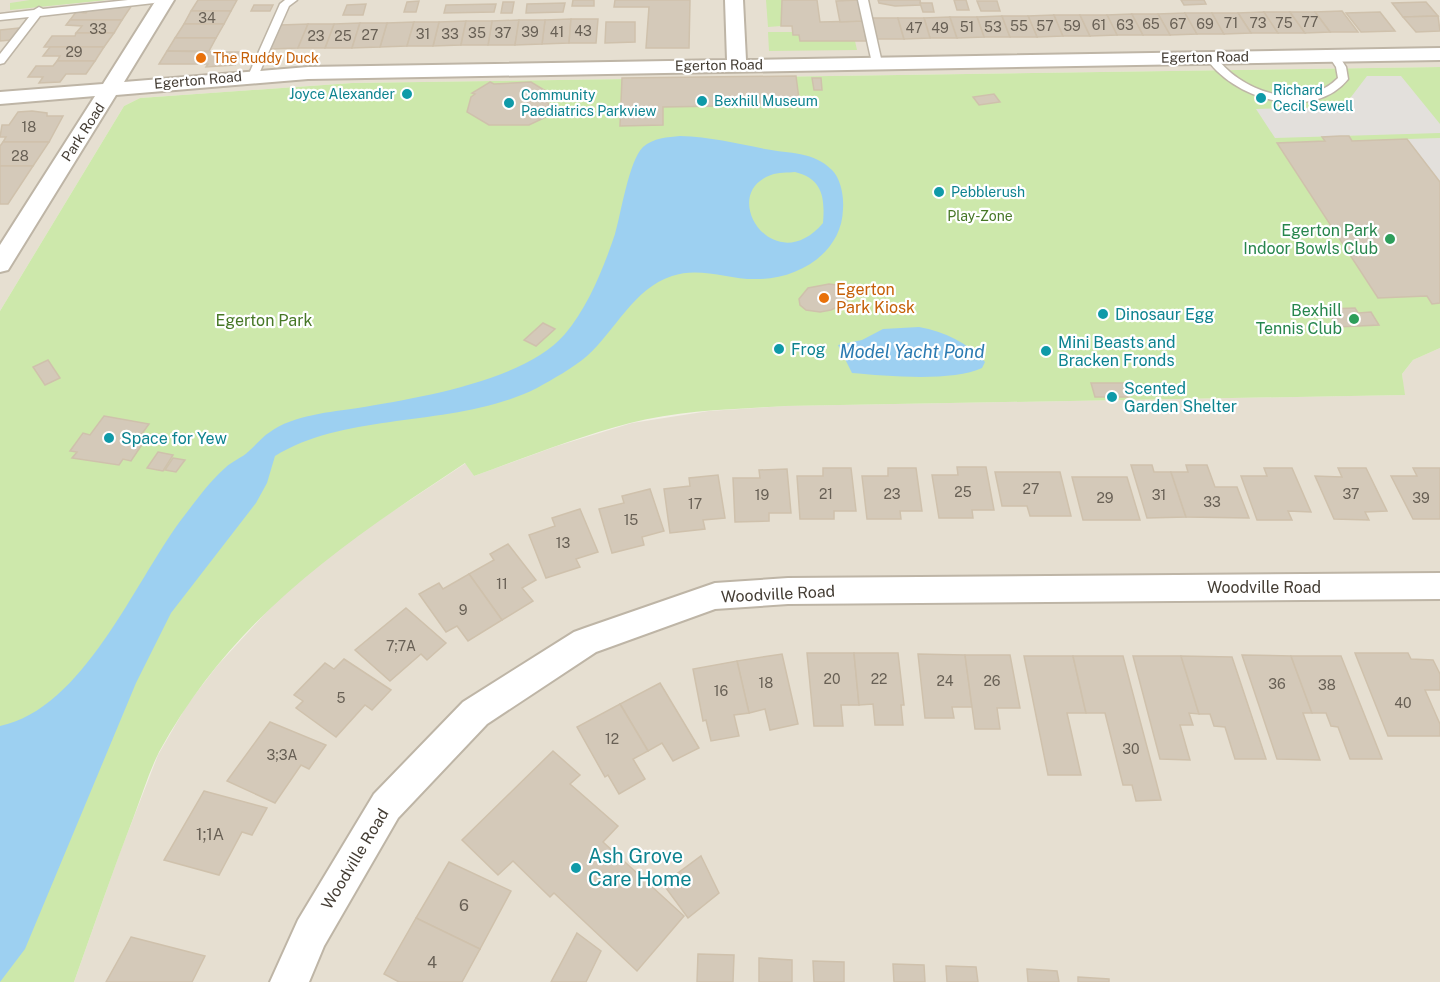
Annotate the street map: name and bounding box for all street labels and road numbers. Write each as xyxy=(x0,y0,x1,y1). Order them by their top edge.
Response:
street label: Egerton Road xyxy=(1161,48,1249,66)
street label: Egerton Road xyxy=(675,56,763,74)
street label: Egerton Road xyxy=(153,68,243,92)
street label: Park Road xyxy=(58,100,108,164)
street label: Woodville Road xyxy=(1207,578,1321,597)
street label: Woodville Road xyxy=(721,582,835,606)
street label: Woodville Road xyxy=(317,805,393,913)

